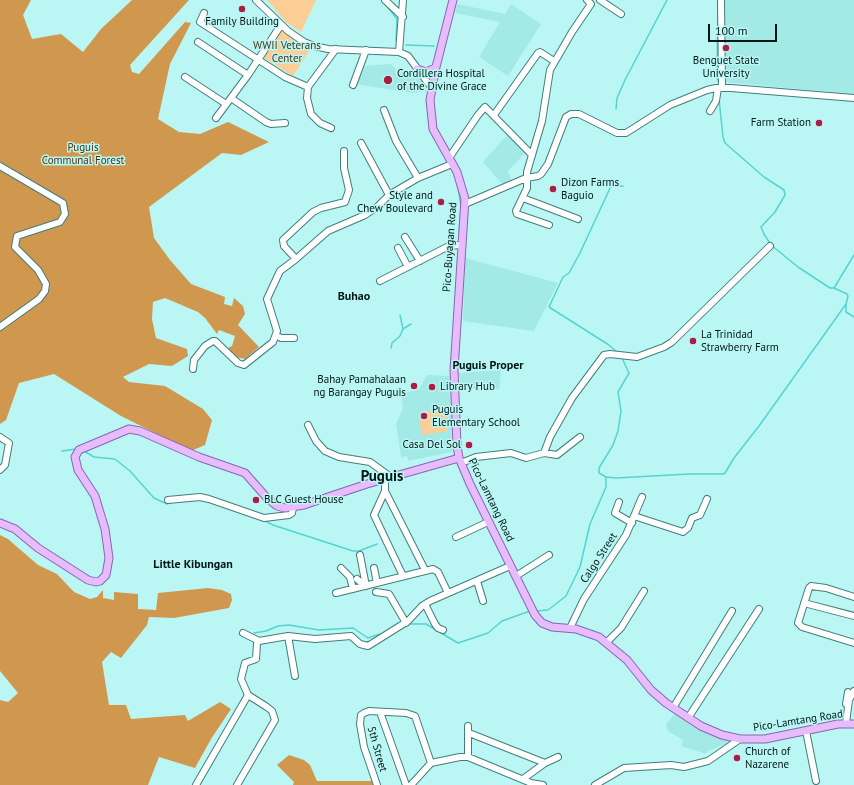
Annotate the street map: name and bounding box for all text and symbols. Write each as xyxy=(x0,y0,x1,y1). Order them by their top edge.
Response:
marker: Family Building xyxy=(237,4,247,14)
place label: Family Building xyxy=(205,15,279,29)
scale bar xyxy=(710,16,779,42)
text: 100 m xyxy=(715,23,748,38)
park label: WWII Veterans Center xyxy=(253,39,321,65)
marker: Benguet State University xyxy=(721,43,731,53)
place label: Benguet State University xyxy=(693,54,759,80)
place label: Cordillera Hospital of the Divine Grace xyxy=(397,67,487,93)
marker: Cordillera Hospital of the Divine Grace xyxy=(382,74,394,86)
place label: Farm Station xyxy=(751,116,811,130)
marker: Farm Station xyxy=(814,118,824,128)
park label: Puguis Communal Forest xyxy=(42,141,124,167)
place label: Dizon Farms Baguio xyxy=(561,176,619,202)
marker: Dizon Farms Baguio xyxy=(548,184,558,194)
place label: Style and Chew Boulevard xyxy=(357,189,433,215)
marker: Style and Chew Boulevard xyxy=(436,197,446,207)
street label: Pico-Buyagan Road xyxy=(440,202,460,292)
district label: Buhao xyxy=(338,290,370,304)
place label: La Trinidad Strawberry Farm xyxy=(701,328,779,354)
marker: La Trinidad Strawberry Farm xyxy=(688,336,698,346)
district label: Puguis Proper xyxy=(452,359,524,373)
place label: Bahay Pamahalaan ng Barangay Puguis xyxy=(314,373,406,399)
place label: Library Hub xyxy=(440,380,495,394)
marker: Bahay Pamahalaan ng Barangay Puguis xyxy=(409,381,419,391)
marker: Library Hub xyxy=(427,382,437,392)
place label: Puguis Elementary School xyxy=(432,403,520,429)
marker: Puguis Elementary School xyxy=(419,411,429,421)
place label: Casa Del Sol xyxy=(403,438,461,452)
marker: Casa Del Sol xyxy=(464,440,474,450)
street label: Pico-Lamtang Road xyxy=(465,456,517,544)
district label: Puguis xyxy=(361,468,403,486)
place label: BLC Guest House xyxy=(264,493,344,507)
marker: BLC Guest House xyxy=(251,495,261,505)
street label: Calgo Street xyxy=(578,530,620,586)
district label: Little Kibungan xyxy=(153,558,233,572)
street label: Pico-Lamtang Road xyxy=(752,707,844,735)
street label: 5th Street xyxy=(364,725,390,773)
place label: Church of Nazarene xyxy=(745,745,790,771)
marker: Church of Nazarene xyxy=(732,753,742,763)

